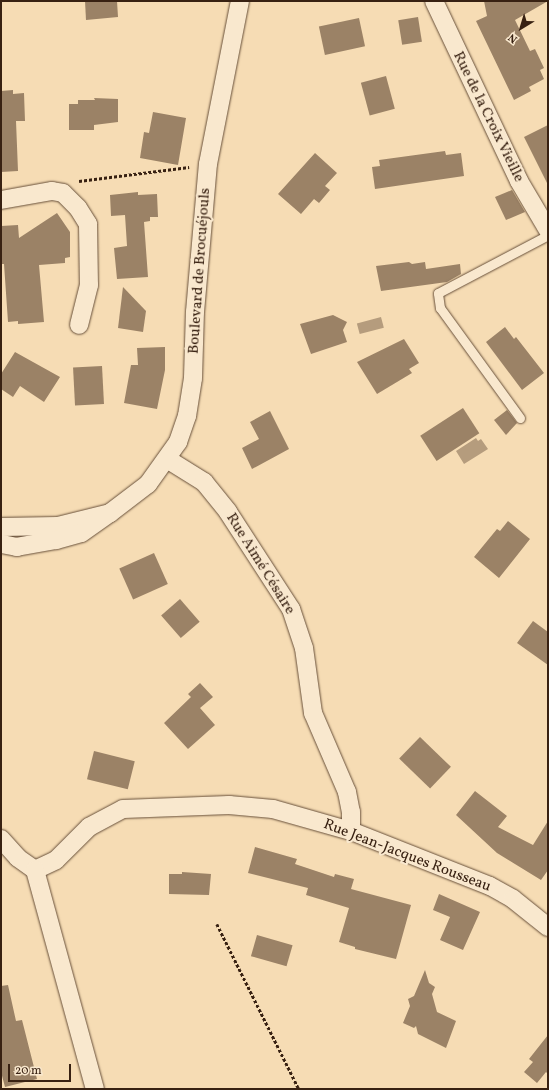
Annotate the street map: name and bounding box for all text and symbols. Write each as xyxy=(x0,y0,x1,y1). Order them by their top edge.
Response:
north arrow xyxy=(501,8,541,48)
text: N xyxy=(506,29,521,46)
street label: Rue de la Croix Vieille xyxy=(448,49,528,185)
street label: Boulevard de Brocuéjouls xyxy=(185,187,215,355)
street label: Rue Aimé Césaire xyxy=(222,510,298,618)
street label: Rue Jean-Jacques Rousseau xyxy=(321,816,493,896)
scale bar xyxy=(10,1056,73,1082)
text: 20 m xyxy=(15,1063,42,1079)

